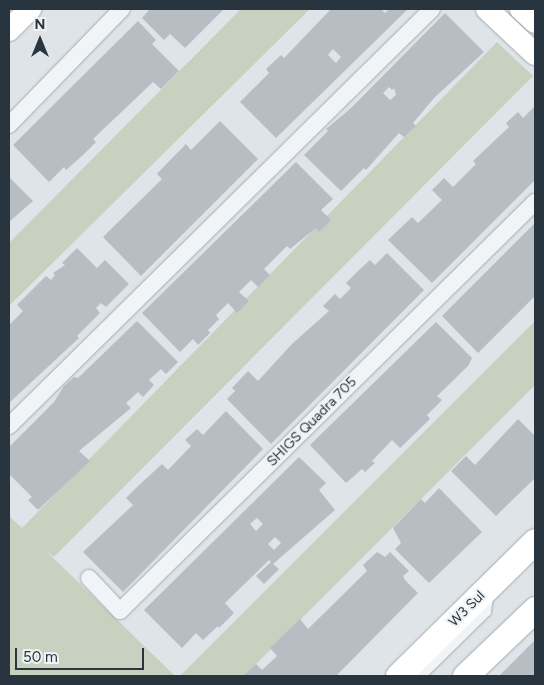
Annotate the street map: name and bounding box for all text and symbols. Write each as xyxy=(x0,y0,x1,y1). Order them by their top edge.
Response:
north arrow xyxy=(15,15,65,65)
text: N xyxy=(35,16,45,33)
street label: SHIGS Quadra 705 xyxy=(264,374,360,470)
street label: W3 Sul xyxy=(446,588,488,630)
scale bar xyxy=(18,638,146,670)
text: 50 m xyxy=(23,648,58,666)

